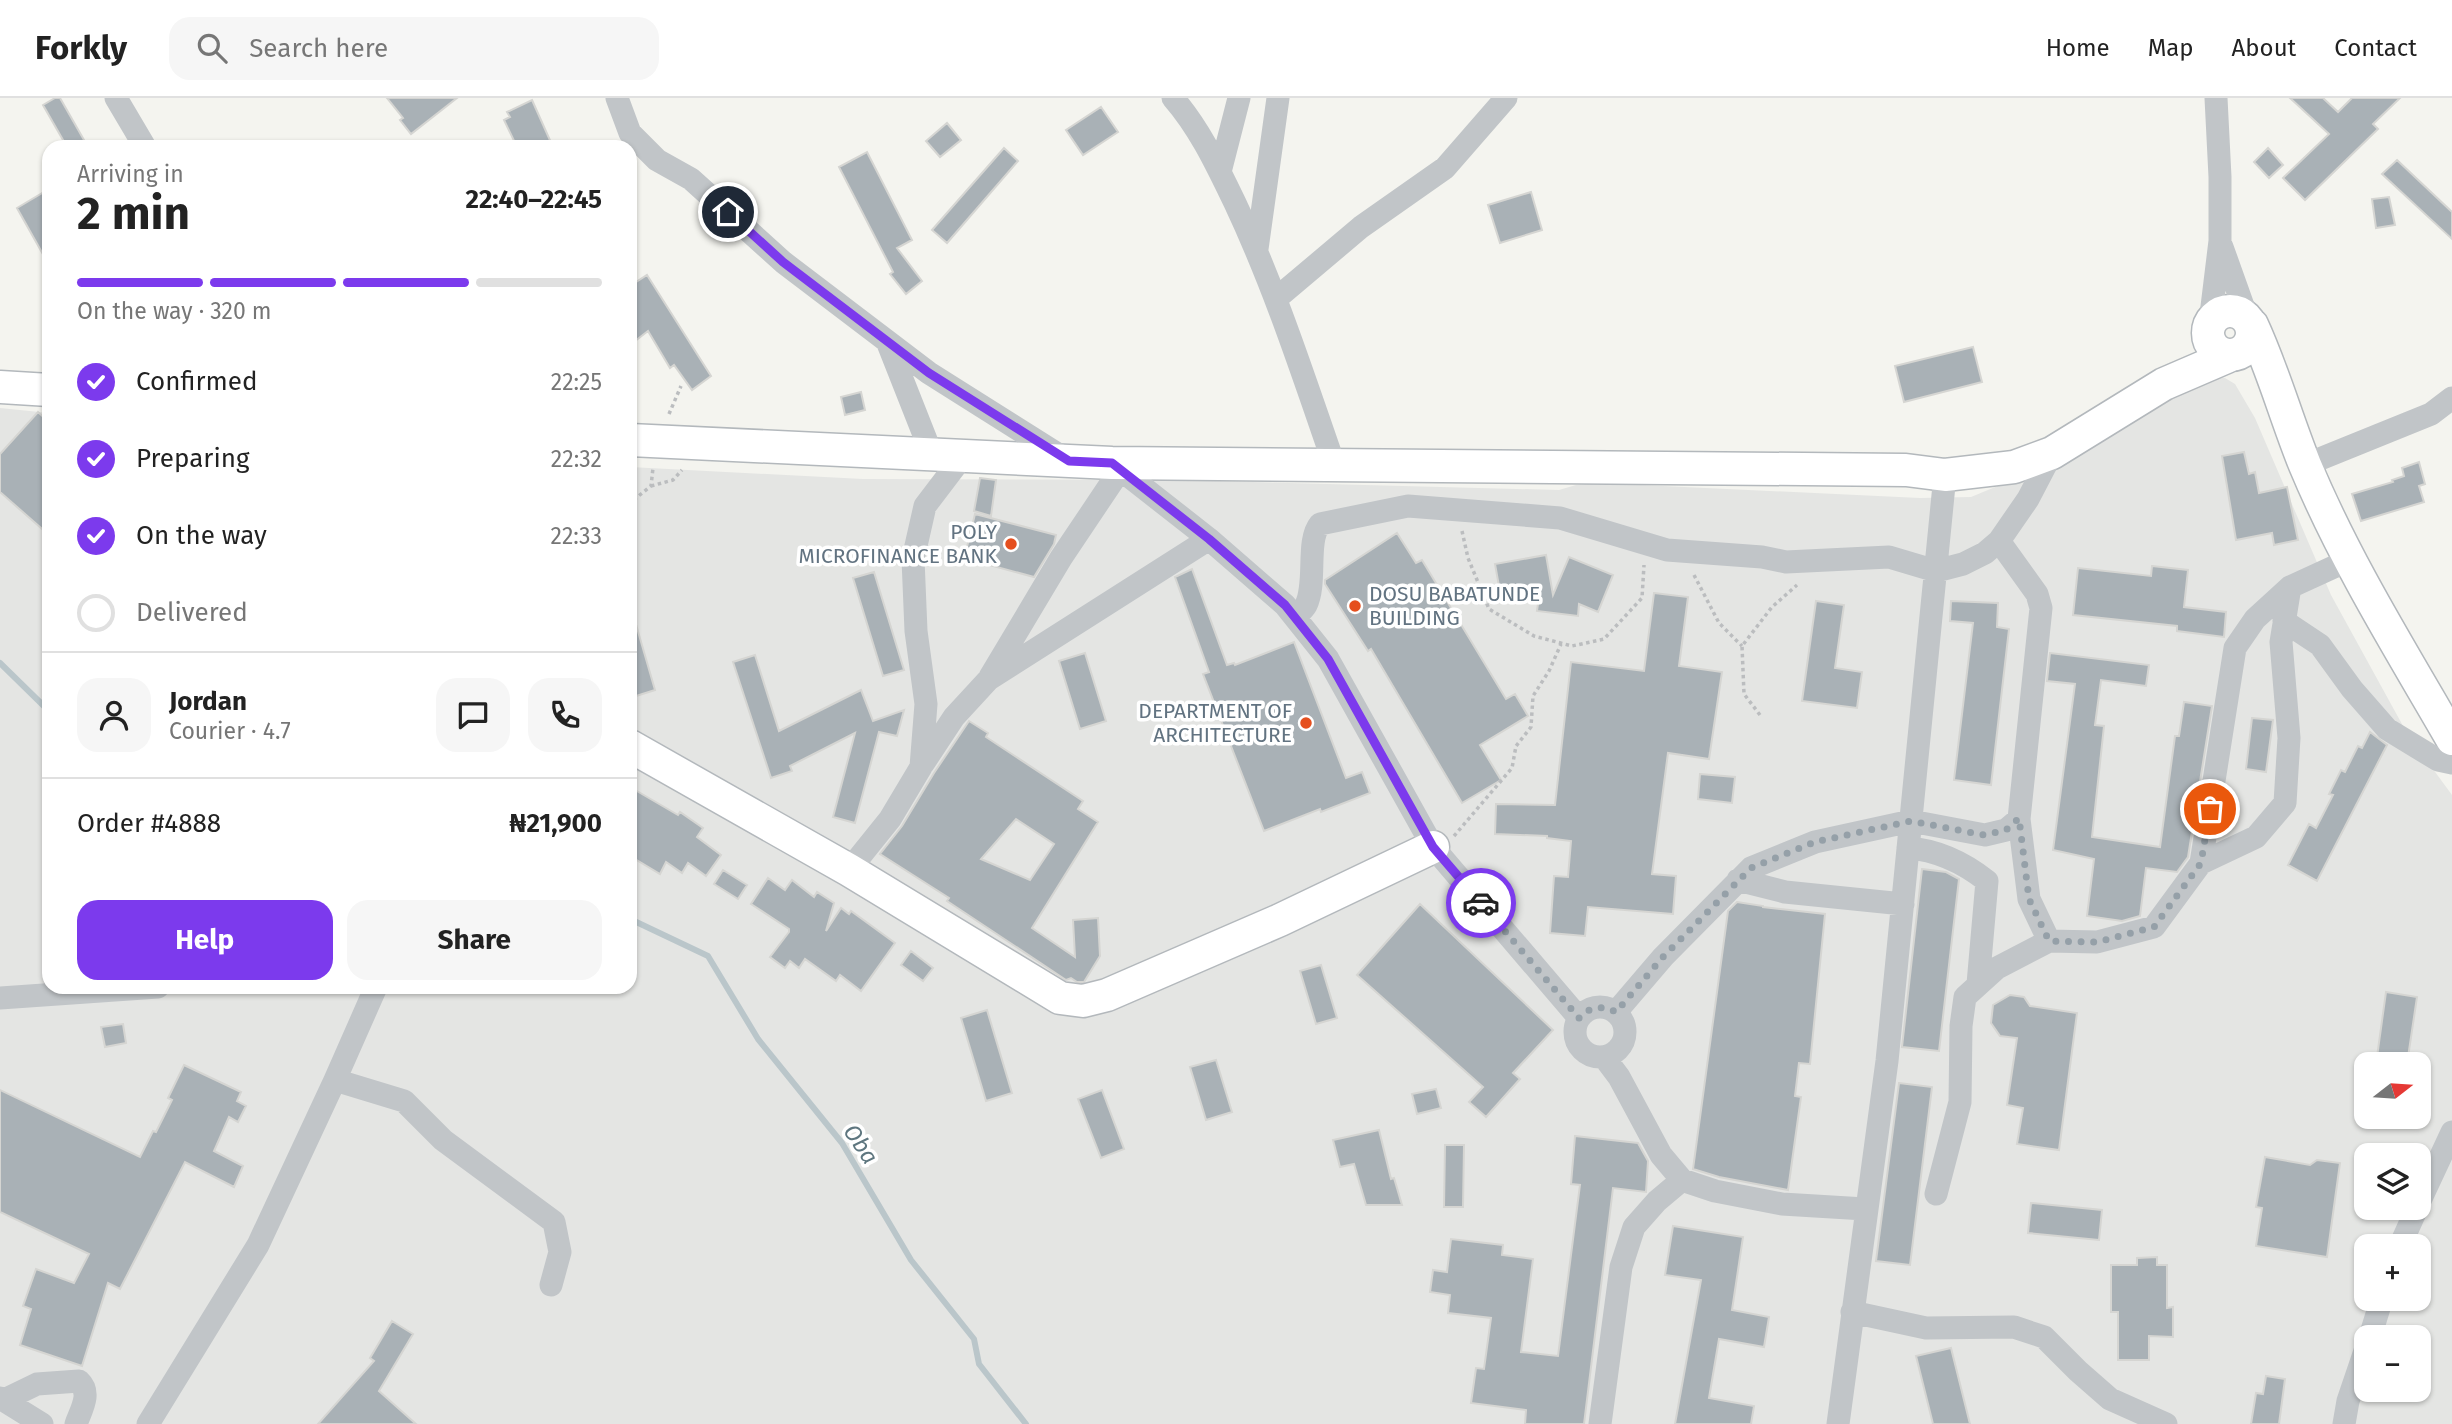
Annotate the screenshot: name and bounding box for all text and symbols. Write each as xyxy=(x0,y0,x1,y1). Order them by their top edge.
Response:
search box xyxy=(169,17,659,80)
text: Forkly xyxy=(35,28,127,68)
icon: search xyxy=(193,29,231,67)
text: Search here xyxy=(249,33,388,64)
text: Home xyxy=(2046,34,2110,62)
text: Map xyxy=(2148,34,2194,62)
text: About xyxy=(2232,34,2296,62)
text: Contact xyxy=(2334,34,2417,62)
text: Arriving in xyxy=(77,160,184,188)
pin xyxy=(698,182,758,242)
text: 22:40–22:45 xyxy=(465,184,602,215)
text: 2 min xyxy=(77,186,190,241)
icon: home xyxy=(709,193,747,231)
text: On the way · 320 m xyxy=(77,297,272,325)
icon: check xyxy=(77,363,115,401)
text: Confirmed xyxy=(136,366,257,397)
text: 22:25 xyxy=(551,368,602,396)
icon: check xyxy=(77,440,115,478)
text: Preparing xyxy=(136,443,249,474)
text: 22:32 xyxy=(551,445,602,473)
icon: check xyxy=(77,517,115,555)
place label: POLY MICROFINANCE BANK xyxy=(798,519,998,569)
text: On the way xyxy=(136,520,267,551)
text: 22:33 xyxy=(551,522,602,550)
marker: POLY MICROFINANCE BANK xyxy=(1003,536,1019,552)
place label: DOSU BABATUNDE BUILDING xyxy=(1369,581,1540,631)
text: Delivered xyxy=(136,597,248,628)
marker: DOSU BABATUNDE BUILDING xyxy=(1347,598,1363,614)
button: person xyxy=(77,678,151,752)
button: chat xyxy=(436,678,510,752)
button: phone xyxy=(528,678,602,752)
text: Jordan xyxy=(169,686,247,717)
place label: DEPARTMENT OF ARCHITECTURE xyxy=(1138,698,1292,748)
marker: DEPARTMENT OF ARCHITECTURE xyxy=(1298,715,1314,731)
text: Courier · 4.7 xyxy=(169,717,291,745)
pin xyxy=(2180,779,2240,839)
icon: bag xyxy=(2191,790,2229,828)
text: Order #4888 xyxy=(77,808,221,839)
text: ₦21,900 xyxy=(509,808,602,839)
courier xyxy=(1446,868,1516,938)
icon: car xyxy=(1462,884,1500,922)
button: Help xyxy=(77,900,333,980)
button: Share xyxy=(347,900,602,980)
north arrow xyxy=(2354,1052,2431,1129)
map controls xyxy=(2354,1052,2431,1402)
water label: Oba xyxy=(838,1119,884,1169)
button: layers xyxy=(2354,1143,2431,1220)
button: + xyxy=(2354,1234,2431,1311)
button: − xyxy=(2354,1325,2431,1402)

